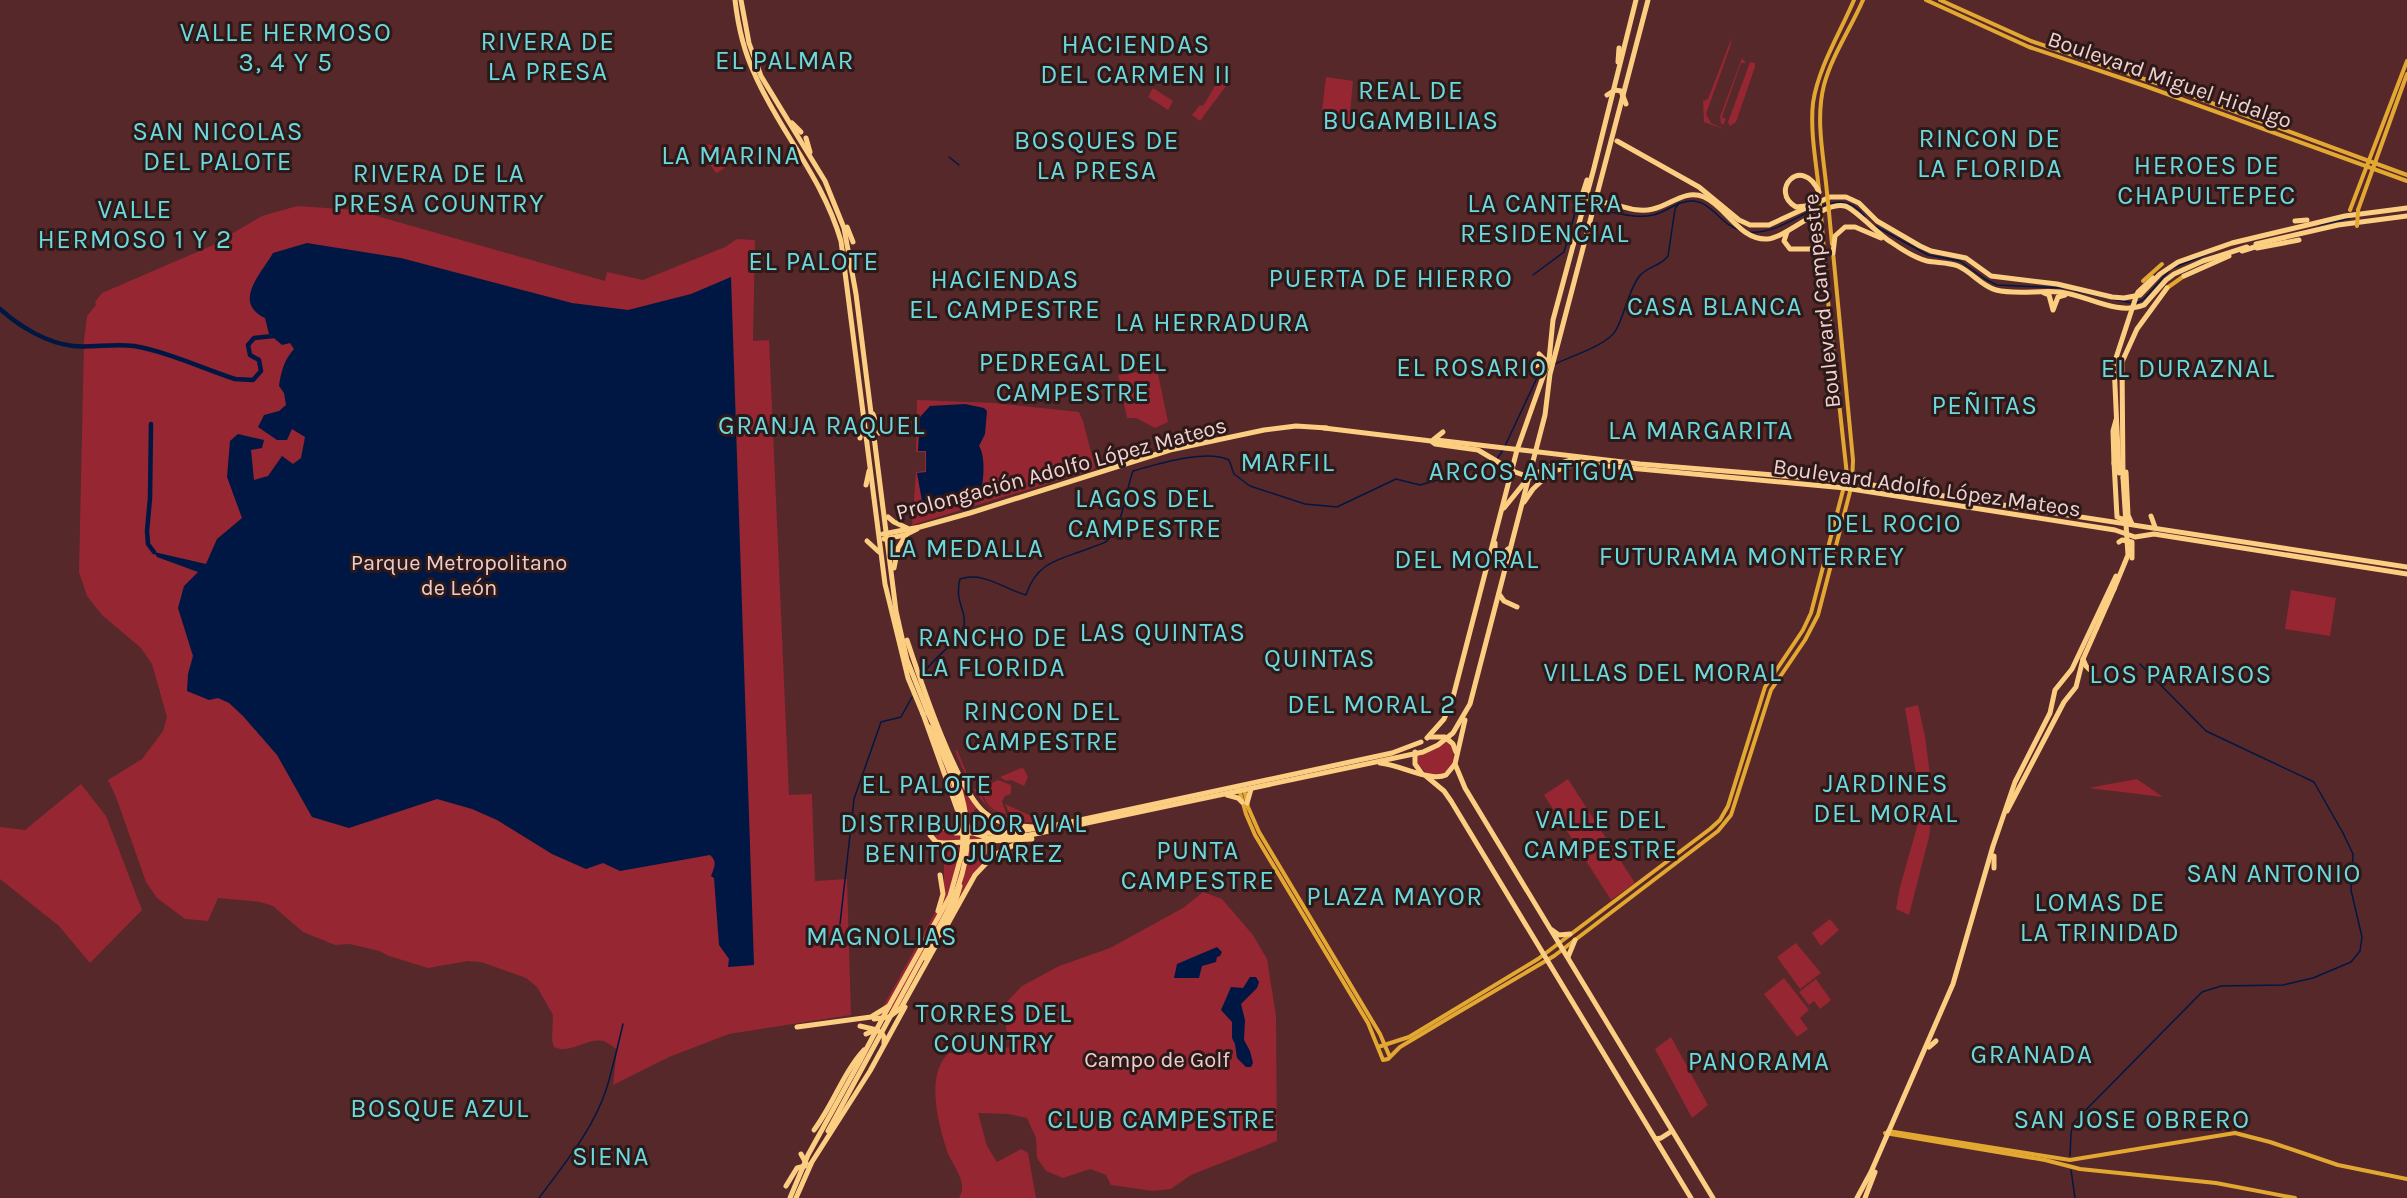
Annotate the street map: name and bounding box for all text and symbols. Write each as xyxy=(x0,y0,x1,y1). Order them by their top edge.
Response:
district label: VALLE HERMOSO 3, 4 Y 5 xyxy=(180,17,392,78)
district label: RIVERA DE LA PRESA xyxy=(481,26,615,87)
street label: Boulevard Miguel Hidalgo xyxy=(2044,26,2295,134)
district label: HACIENDAS DEL CARMEN II xyxy=(1040,29,1232,90)
district label: EL PALMAR xyxy=(715,45,855,76)
district label: REAL DE BUGAMBILIAS xyxy=(1323,75,1499,136)
district label: SAN NICOLAS DEL PALOTE xyxy=(132,116,304,177)
district label: RINCON DE LA FLORIDA xyxy=(1917,123,2063,184)
district label: BOSQUES DE LA PRESA xyxy=(1014,125,1180,186)
district label: LA MARINA xyxy=(661,140,801,171)
district label: HEROES DE CHAPULTEPEC xyxy=(2117,150,2297,211)
district label: RIVERA DE LA PRESA COUNTRY xyxy=(333,158,545,219)
district label: LA CANTERA RESIDENCIAL xyxy=(1460,188,1630,249)
street label: Boulevard Campestre xyxy=(1798,192,1846,409)
district label: VALLE HERMOSO 1 Y 2 xyxy=(37,194,233,255)
district label: EL PALOTE xyxy=(748,246,880,277)
district label: PUERTA DE HIERRO xyxy=(1269,263,1513,294)
district label: HACIENDAS EL CAMPESTRE xyxy=(909,264,1101,325)
district label: CASA BLANCA xyxy=(1627,291,1803,322)
district label: LA HERRADURA xyxy=(1115,307,1311,338)
district label: PEDREGAL DEL CAMPESTRE xyxy=(979,347,1167,408)
district label: EL ROSARIO xyxy=(1396,352,1548,383)
district label: EL DURAZNAL xyxy=(2101,353,2275,384)
district label: PEÑITAS xyxy=(1931,390,2039,421)
district label: GRANJA RAQUEL xyxy=(718,410,926,441)
street label: Prolongación Adolfo López Mateos xyxy=(893,412,1229,526)
district label: LA MARGARITA xyxy=(1608,415,1794,446)
district label: MARFIL xyxy=(1241,447,1335,478)
street label: Boulevard Adolfo López Mateos xyxy=(1771,454,2082,522)
district label: ARCOS ANTIGUA xyxy=(1429,456,1635,487)
district label: LAGOS DEL CAMPESTRE xyxy=(1068,483,1222,544)
district label: DEL ROCIO xyxy=(1826,508,1962,539)
district label: LA MEDALLA xyxy=(888,533,1044,564)
district label: FUTURAMA MONTERREY xyxy=(1599,541,1905,572)
district label: DEL MORAL xyxy=(1394,544,1540,575)
park label: Parque Metropolitano de León xyxy=(351,550,567,601)
district label: LAS QUINTAS xyxy=(1079,617,1247,648)
district label: RANCHO DE LA FLORIDA xyxy=(918,622,1068,683)
district label: QUINTAS xyxy=(1264,643,1376,674)
district label: VILLAS DEL MORAL xyxy=(1544,657,1782,688)
district label: LOS PARAISOS xyxy=(2089,659,2273,690)
district label: DEL MORAL 2 xyxy=(1287,689,1457,720)
district label: RINCON DEL CAMPESTRE xyxy=(964,696,1120,757)
district label: JARDINES DEL MORAL xyxy=(1813,768,1959,829)
district label: EL PALOTE xyxy=(861,769,993,800)
district label: VALLE DEL CAMPESTRE xyxy=(1524,804,1678,865)
district label: DISTRIBUIDOR VIAL BENITO JUAREZ xyxy=(840,808,1088,869)
district label: PUNTA CAMPESTRE xyxy=(1121,835,1275,896)
district label: SAN ANTONIO xyxy=(2186,858,2362,889)
district label: PLAZA MAYOR xyxy=(1306,881,1484,912)
district label: LOMAS DE LA TRINIDAD xyxy=(2020,887,2180,948)
district label: MAGNOLIAS xyxy=(806,921,958,952)
district label: TORRES DEL COUNTRY xyxy=(915,998,1073,1059)
district label: GRANADA xyxy=(1971,1039,2093,1070)
district label: PANORAMA xyxy=(1688,1046,1830,1077)
park label: Campo de Golf xyxy=(1084,1047,1230,1073)
district label: BOSQUE AZUL xyxy=(350,1093,530,1124)
district label: CLUB CAMPESTRE xyxy=(1047,1104,1277,1135)
district label: SAN JOSE OBRERO xyxy=(2013,1104,2251,1135)
district label: SIENA xyxy=(572,1141,650,1172)

